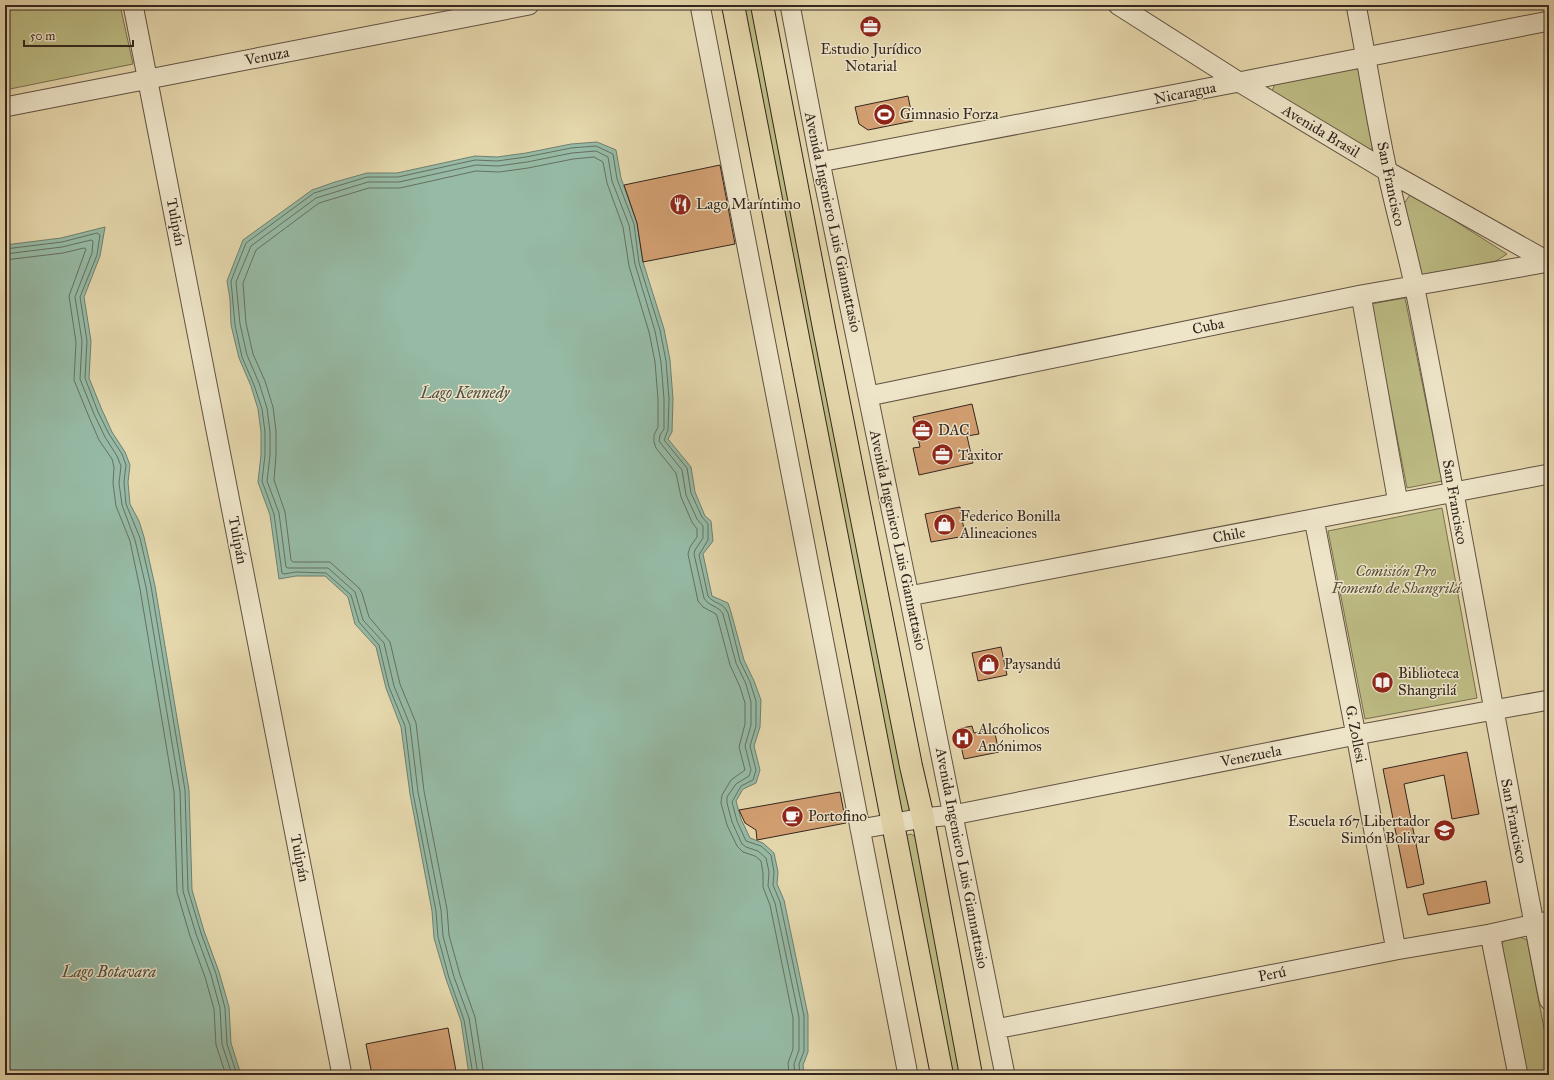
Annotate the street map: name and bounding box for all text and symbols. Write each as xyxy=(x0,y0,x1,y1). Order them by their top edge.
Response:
office icon: Estudio Jurídico Notarial xyxy=(858,13,884,39)
scale bar xyxy=(24,22,133,48)
text: 50 m xyxy=(30,29,55,43)
place label: Estudio Jurídico Notarial xyxy=(820,40,922,75)
street label: Venuza xyxy=(242,43,291,69)
street label: Nicaragua xyxy=(1152,78,1218,108)
street label: Avenida Brasil xyxy=(1278,100,1364,162)
sports icon: Gimnasio Forza xyxy=(871,101,897,127)
place label: Gimnasio Forza xyxy=(900,105,999,123)
street label: Avenida Ingeniero Luis Giannattasio xyxy=(801,109,865,334)
street label: San Francisco xyxy=(1373,140,1409,228)
restaurant icon: Lago Maríntimo xyxy=(667,191,693,217)
place label: Lago Maríntimo xyxy=(696,195,801,213)
street label: Tulipán xyxy=(163,197,189,247)
street label: Cuba xyxy=(1191,314,1226,338)
water label: Lago Kennedy xyxy=(419,383,511,402)
office icon: DAC xyxy=(910,417,936,443)
place label: DAC xyxy=(938,421,970,439)
street label: Avenida Ingeniero Luis Giannattasio xyxy=(866,427,930,652)
office icon: Taxitor xyxy=(930,442,956,468)
place label: Taxitor xyxy=(958,446,1003,464)
street label: San Francisco xyxy=(1439,458,1471,546)
place label: Federico Bonilla Alineaciones xyxy=(959,507,1061,542)
shop icon: Federico Bonilla Alineaciones xyxy=(932,512,958,538)
street label: Tulipán xyxy=(225,515,251,565)
street label: Chile xyxy=(1211,523,1247,547)
park label: Comisión Pro Fomento de Shangrilá xyxy=(1331,562,1462,597)
shop icon: Paysandú xyxy=(976,651,1002,677)
place label: Paysandú xyxy=(1004,655,1061,673)
place label: Biblioteca Shangrilá xyxy=(1398,664,1460,699)
library icon: Biblioteca Shangrilá xyxy=(1370,669,1396,695)
street label: G. Zollesi xyxy=(1342,704,1370,764)
place label: Alcóholicos Anónimos xyxy=(977,720,1050,755)
hospital icon: Alcóholicos Anónimos xyxy=(950,725,976,751)
street label: Venezuela xyxy=(1218,741,1284,771)
street label: Avenida Ingeniero Luis Giannattasio xyxy=(932,745,992,970)
street label: San Francisco xyxy=(1497,777,1531,865)
cafe icon: Portofino xyxy=(780,803,806,829)
place label: Portofino xyxy=(808,807,867,825)
place label: Escuela 167 Libertador Simón Bolivar xyxy=(1288,812,1430,847)
school or university icon: Escuela 167 Libertador Simón Bolivar xyxy=(1432,817,1458,843)
street label: Tulipán xyxy=(287,833,313,883)
water label: Lago Botavara xyxy=(61,962,156,981)
street label: Perú xyxy=(1256,962,1288,986)

